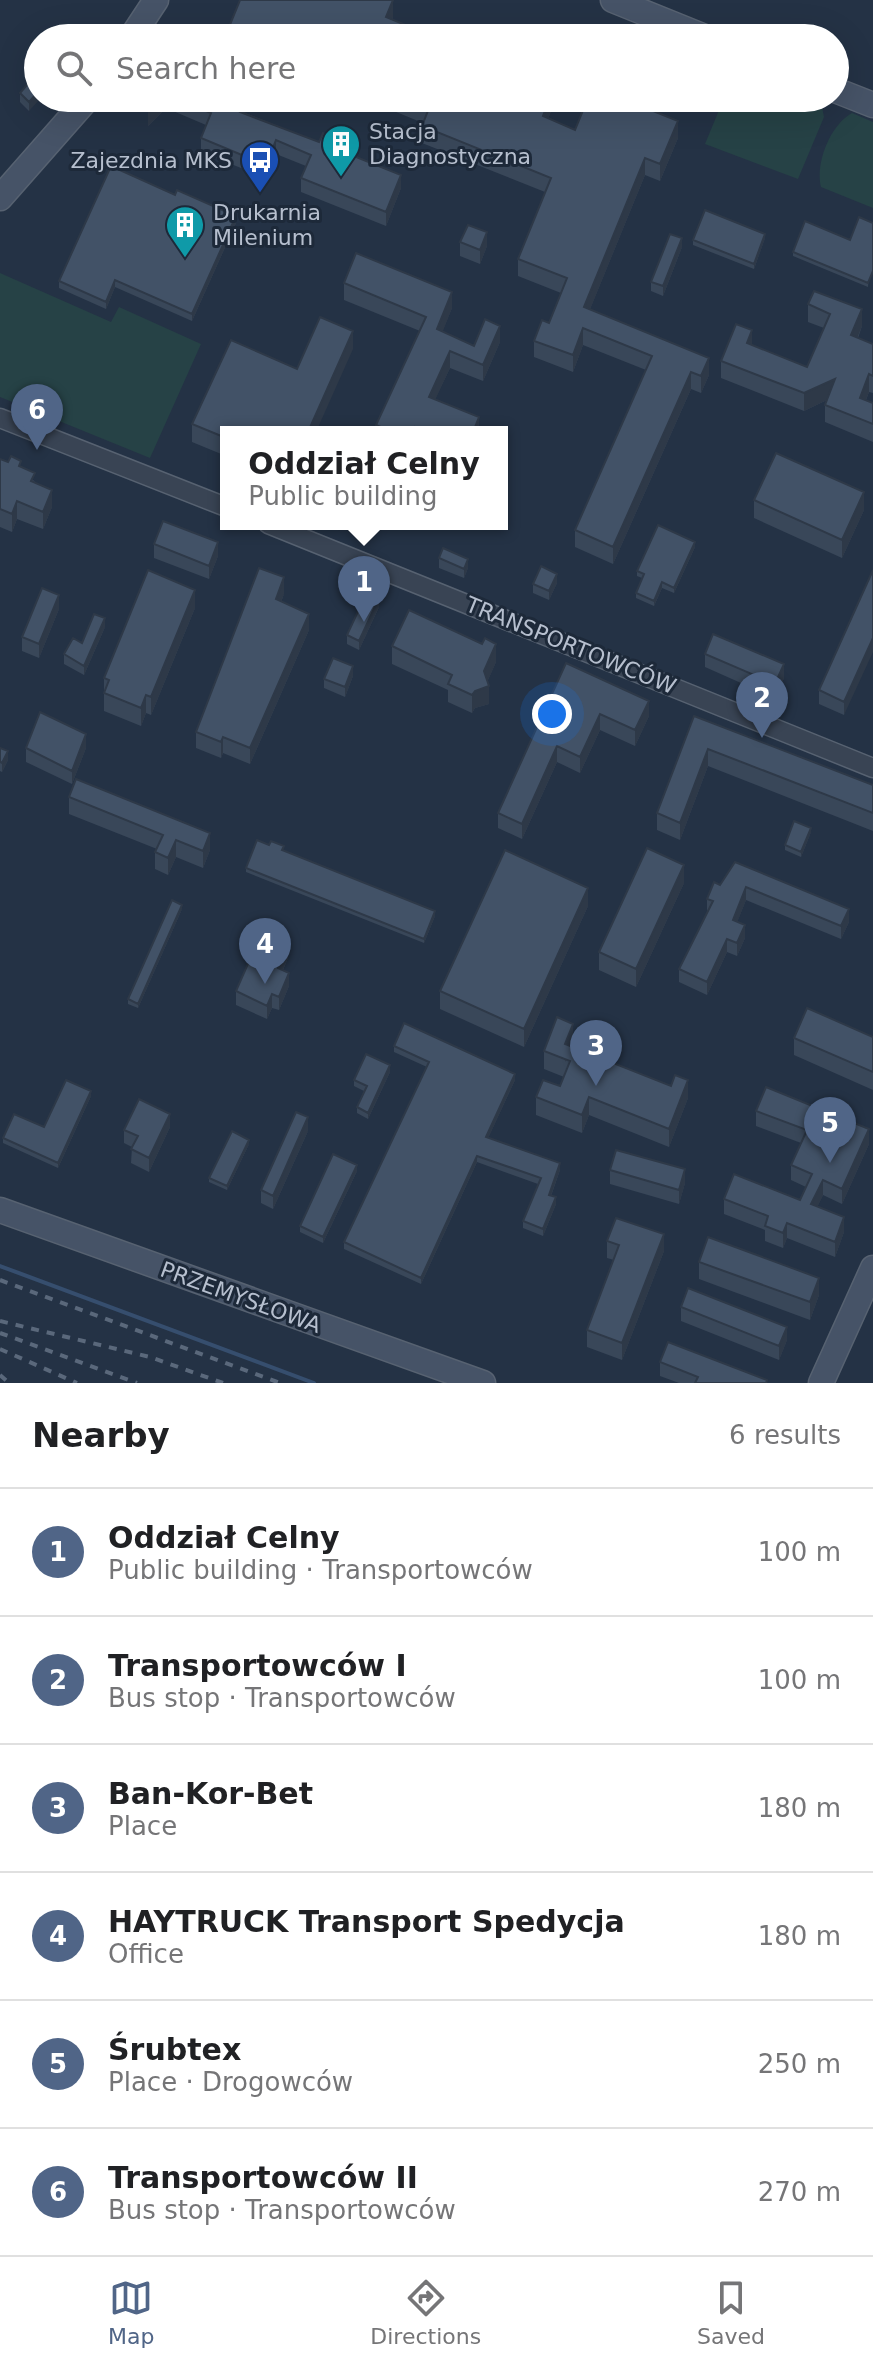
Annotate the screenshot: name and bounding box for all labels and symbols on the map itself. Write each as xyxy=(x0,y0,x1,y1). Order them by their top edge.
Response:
place label: Stacja Diagnostyczna xyxy=(369,119,531,169)
building icon: Stacja Diagnostyczna xyxy=(320,123,362,178)
bus stop icon: Zajezdnia MKS xyxy=(239,139,281,194)
place label: Zajezdnia MKS xyxy=(70,148,232,173)
place label: Drukarnia Milenium xyxy=(213,200,321,250)
building icon: Drukarnia Milenium xyxy=(164,204,206,259)
pin: 6 xyxy=(11,384,63,450)
pin: 1 xyxy=(338,556,390,622)
street label: TRANSPORTOWCÓW xyxy=(461,591,680,699)
pin: 2 xyxy=(736,672,788,738)
your location xyxy=(532,694,572,734)
pin: 4 xyxy=(239,918,291,984)
pin: 3 xyxy=(570,1020,622,1086)
pin: 5 xyxy=(804,1097,856,1163)
street label: PRZEMYSŁOWA xyxy=(157,1257,325,1338)

